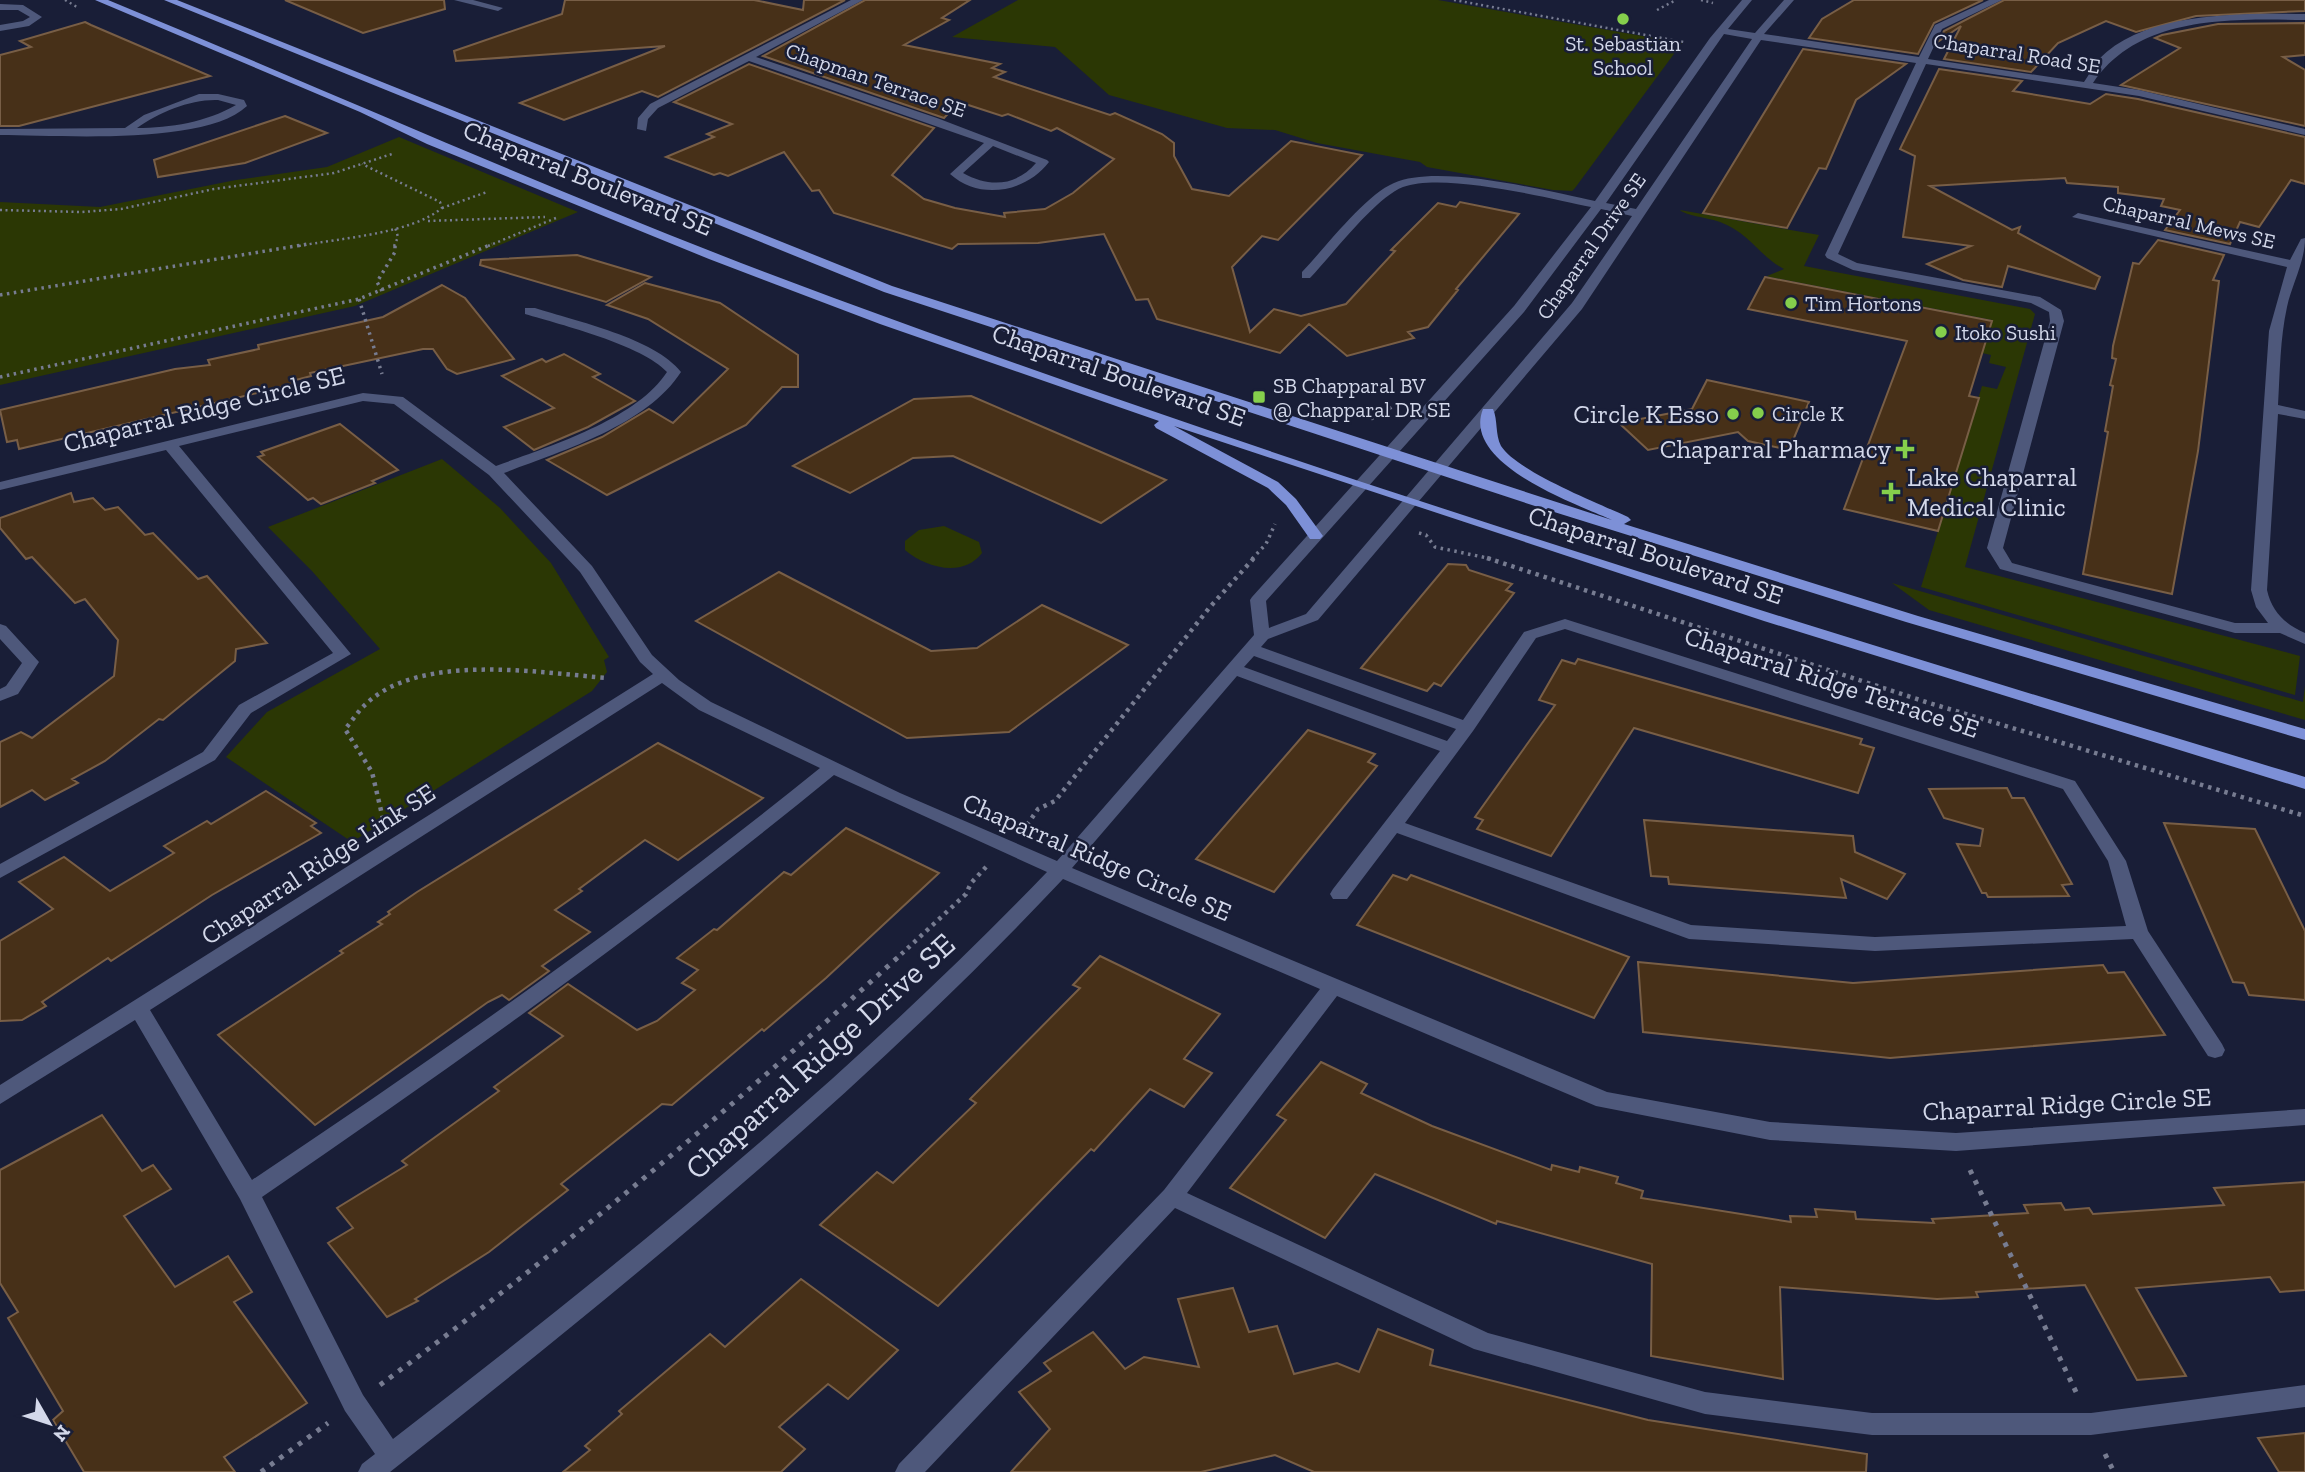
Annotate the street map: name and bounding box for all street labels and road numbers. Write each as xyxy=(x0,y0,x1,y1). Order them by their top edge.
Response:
street label: Chaparral Road SE xyxy=(1932,27,2102,79)
street label: Chapman Terrace SE xyxy=(783,37,969,123)
street label: Chaparral Boulevard SE xyxy=(459,113,717,243)
street label: Chaparral Drive SE xyxy=(1531,168,1651,324)
street label: Chaparral Mews SE xyxy=(2100,190,2278,254)
street label: Chaparral Boulevard SE xyxy=(988,317,1250,433)
street label: Chaparral Ridge Circle SE xyxy=(60,358,348,460)
street label: Chaparral Boulevard SE xyxy=(1524,499,1788,611)
street label: Chaparral Ridge Terrace SE xyxy=(1681,619,1983,745)
street label: Chaparral Ridge Link SE xyxy=(195,776,441,952)
street label: Chaparral Ridge Circle SE xyxy=(958,786,1236,928)
street label: Chaparral Ridge Drive SE xyxy=(677,925,963,1187)
street label: Chaparral Ridge Circle SE xyxy=(1922,1080,2212,1128)

